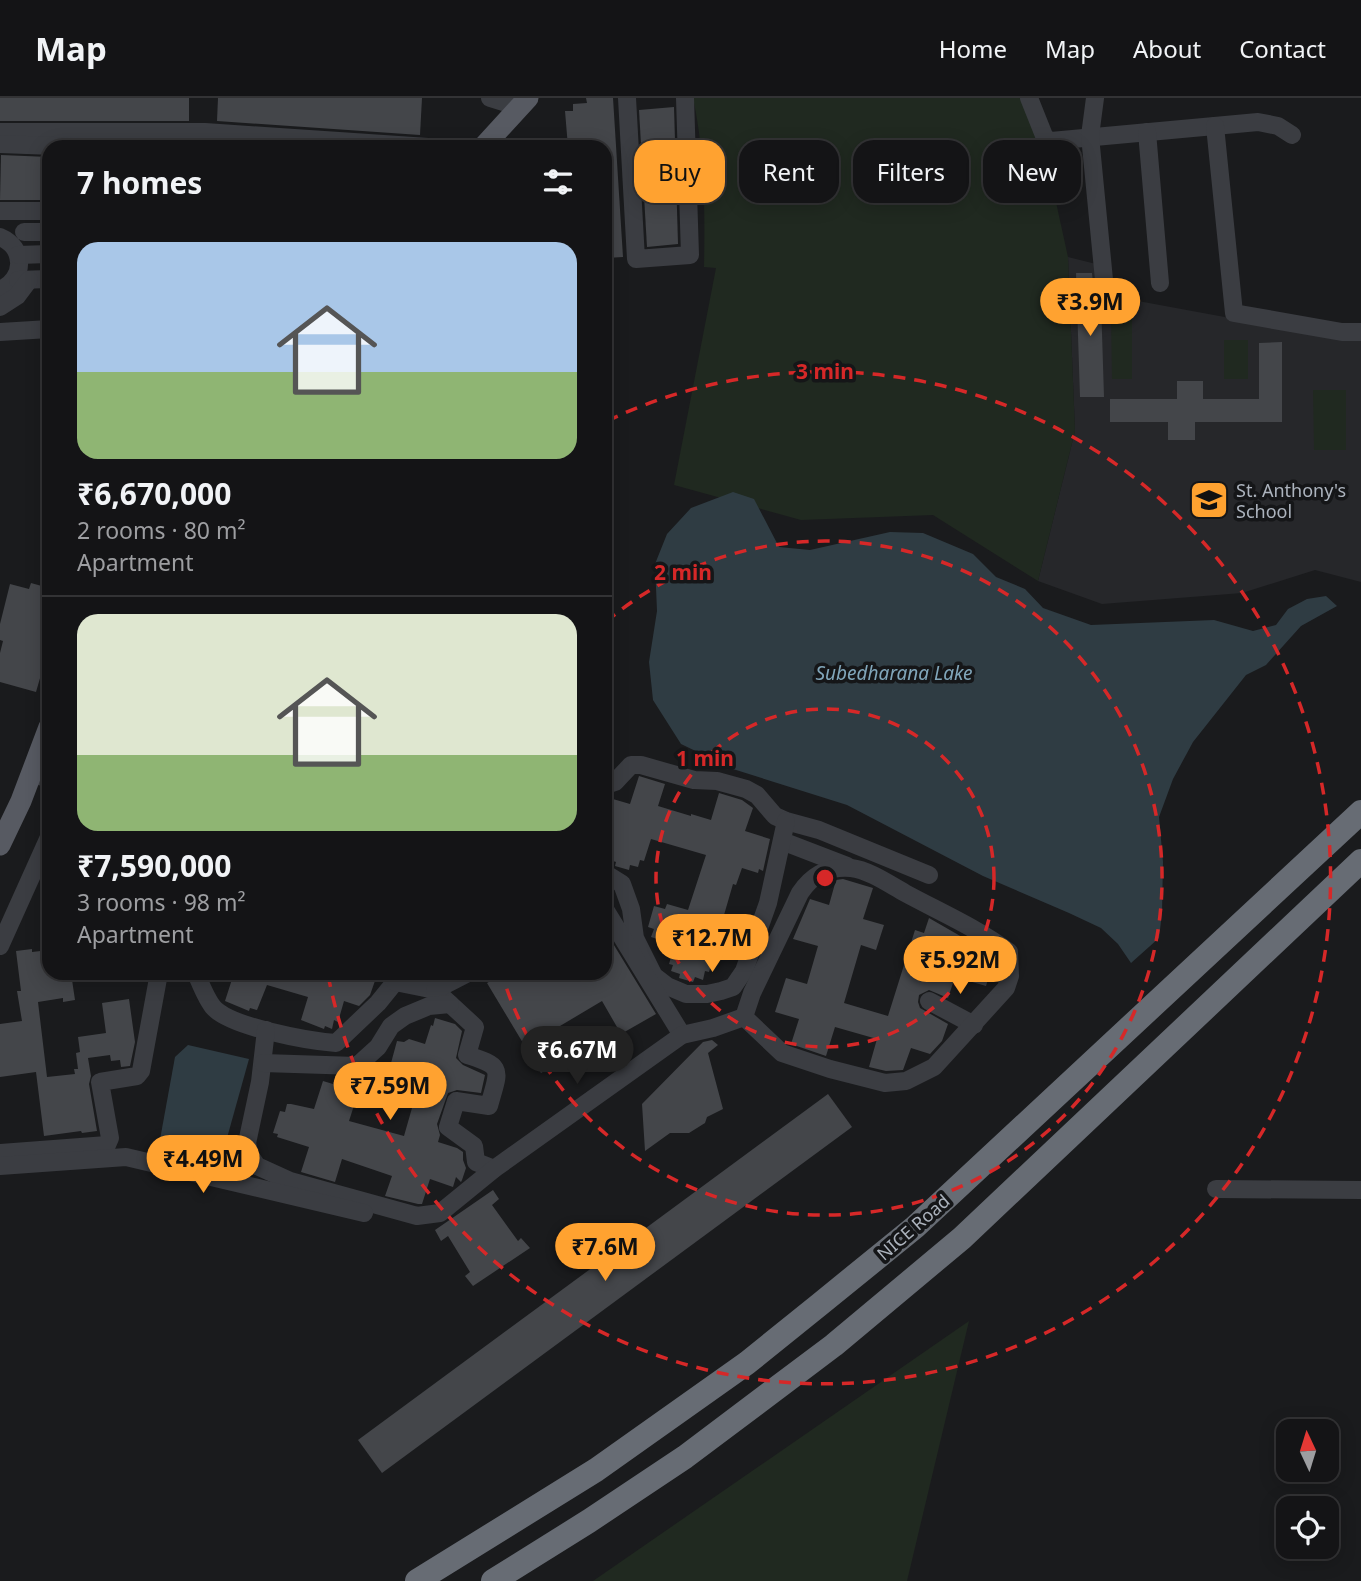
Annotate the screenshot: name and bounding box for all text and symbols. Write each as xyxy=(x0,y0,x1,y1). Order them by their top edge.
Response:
text: Map xyxy=(35,26,107,71)
text: Home xyxy=(939,32,1007,65)
text: Map xyxy=(1045,32,1095,65)
text: About xyxy=(1133,32,1201,65)
text: Contact xyxy=(1239,32,1326,65)
chip: Buy xyxy=(634,140,725,203)
chip: Rent xyxy=(739,140,839,203)
chip: Filters xyxy=(853,140,969,203)
chip: New xyxy=(983,140,1081,203)
text: 7 homes xyxy=(77,162,202,203)
icon: filters xyxy=(539,163,577,201)
pin: ₹3.9M xyxy=(1041,278,1139,338)
text: ₹3.9M xyxy=(1056,285,1124,317)
icon: home xyxy=(264,287,390,413)
text: 3 min xyxy=(796,357,854,385)
text: ₹6,670,000 xyxy=(77,473,231,514)
place label: St. Anthony's School xyxy=(1236,478,1346,523)
school or university icon: St. Anthony's School xyxy=(1188,479,1230,521)
text: 2 rooms · 80 m² xyxy=(77,514,246,546)
text: Apartment xyxy=(77,546,194,578)
text: 2 min xyxy=(654,558,712,586)
icon: home xyxy=(264,659,390,785)
water label: Subedharana Lake xyxy=(816,660,972,686)
text: 1 min xyxy=(676,744,734,772)
text: ₹7,590,000 xyxy=(77,845,231,886)
centre of rings xyxy=(813,866,837,890)
text: 3 rooms · 98 m² xyxy=(77,886,246,918)
pin: ₹12.7M xyxy=(655,914,769,974)
text: Apartment xyxy=(77,918,194,950)
text: ₹12.7M xyxy=(672,921,752,953)
pin: ₹5.92M xyxy=(903,936,1017,996)
text: ₹5.92M xyxy=(920,943,1000,975)
pin: ₹6.67M xyxy=(520,1026,634,1086)
text: ₹6.67M xyxy=(537,1033,617,1065)
pin: ₹7.59M xyxy=(333,1062,447,1122)
text: ₹7.59M xyxy=(350,1069,430,1101)
pin: ₹4.49M xyxy=(146,1136,260,1195)
text: ₹4.49M xyxy=(163,1142,243,1174)
street label: NICE Road xyxy=(872,1189,954,1265)
pin: ₹7.6M xyxy=(556,1224,654,1283)
text: ₹7.6M xyxy=(571,1230,639,1262)
north arrow xyxy=(1276,1419,1339,1482)
map controls xyxy=(1276,1419,1339,1559)
button: locate xyxy=(1276,1496,1339,1559)

